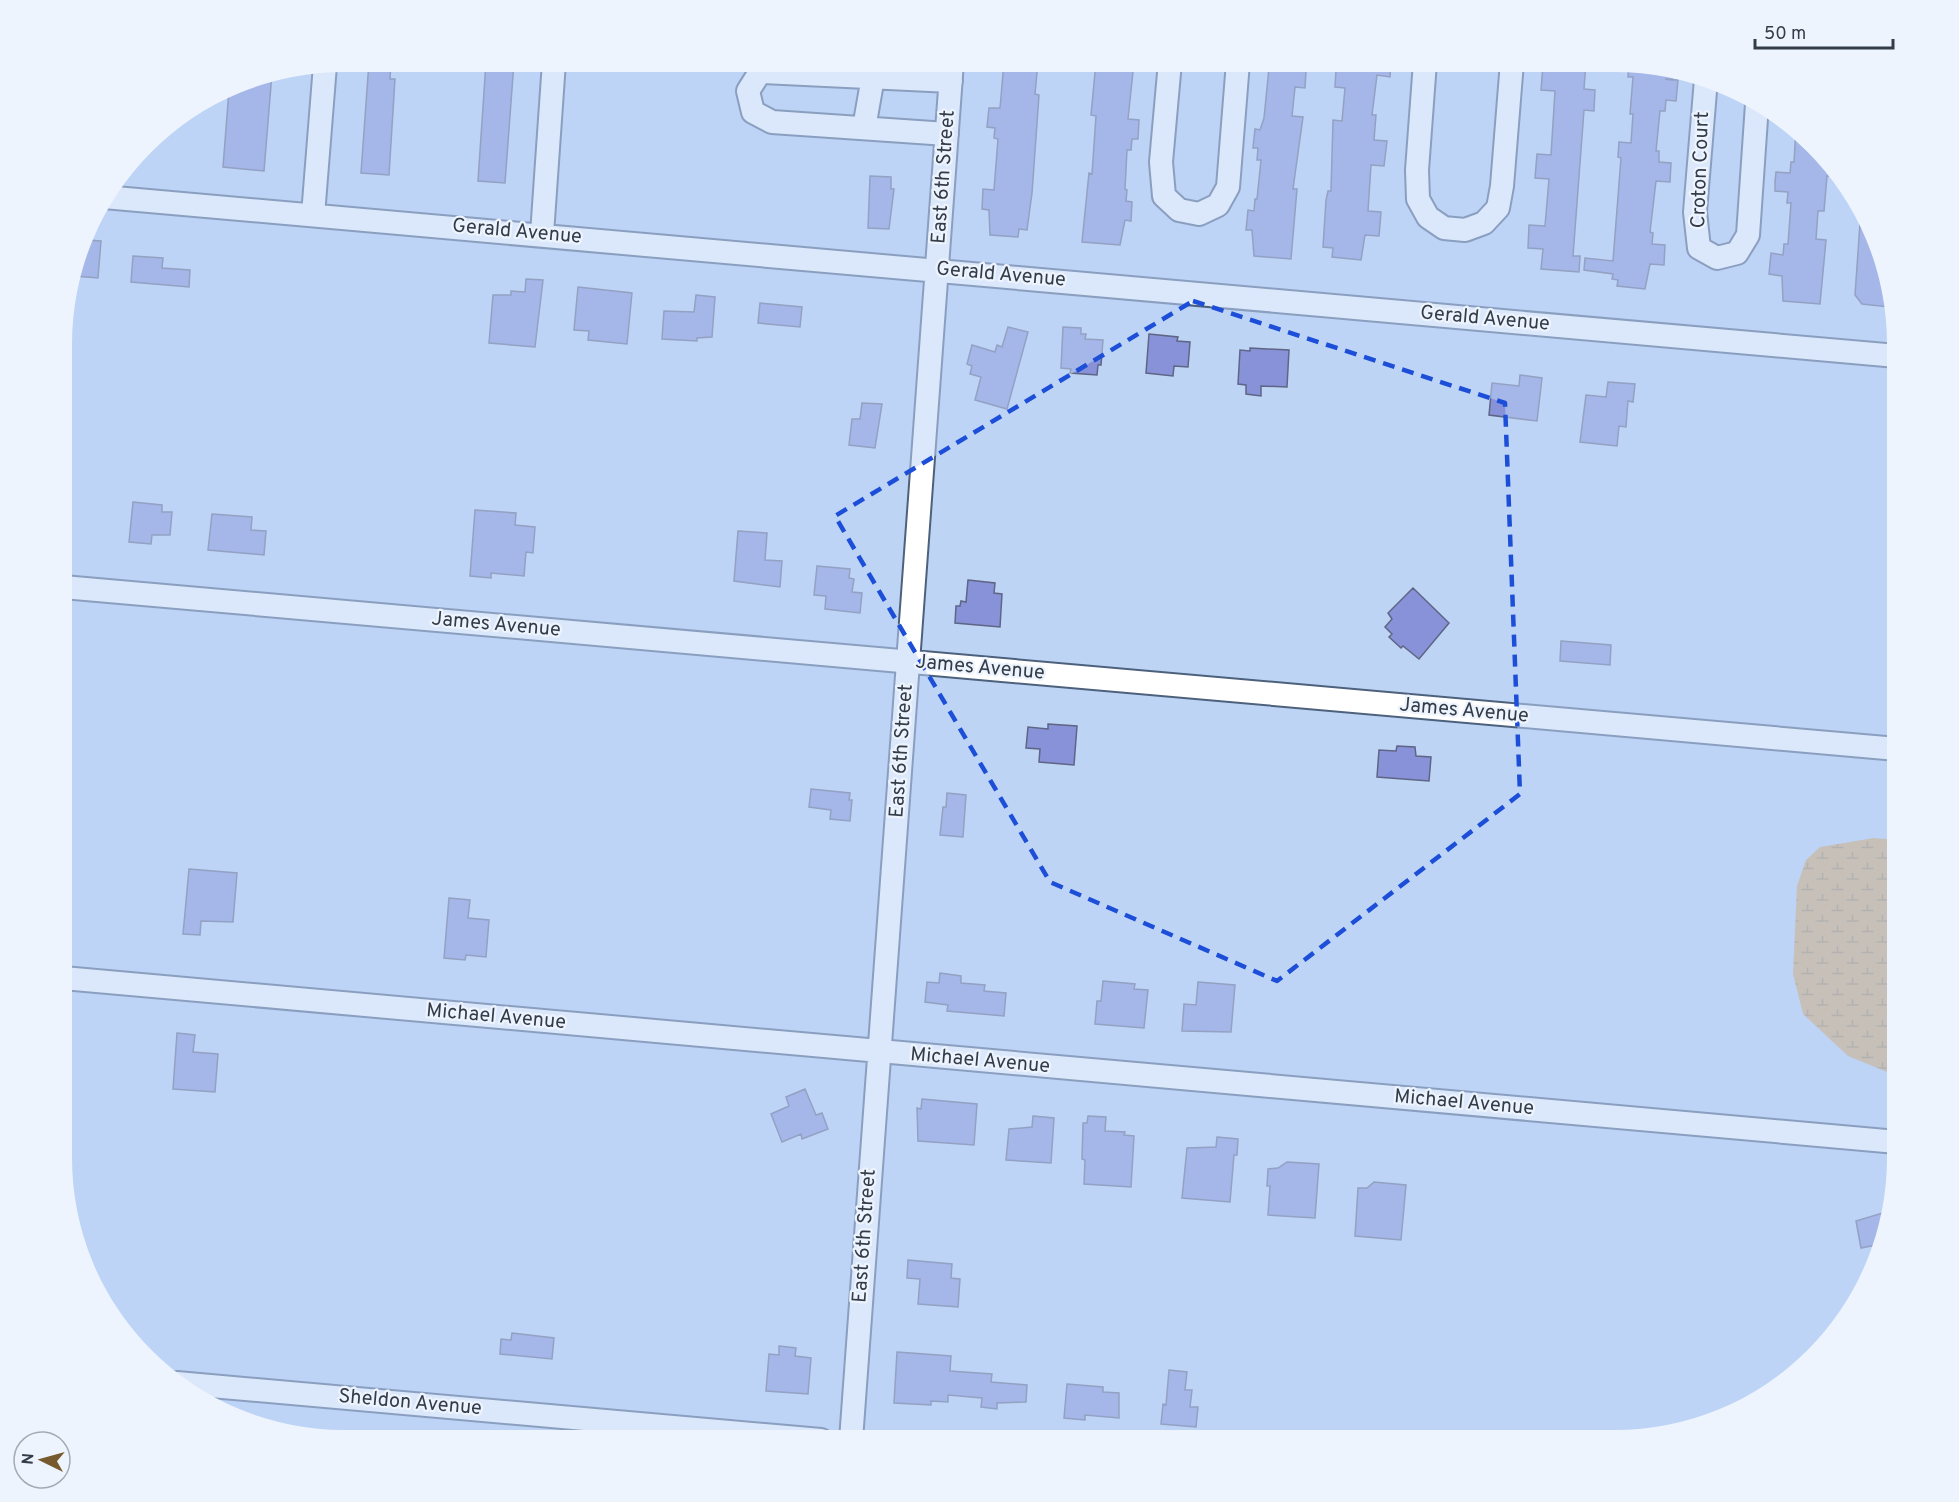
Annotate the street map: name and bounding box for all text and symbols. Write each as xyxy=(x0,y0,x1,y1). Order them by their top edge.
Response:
scale bar xyxy=(1755,12,1893,50)
text: 50 m xyxy=(1764,23,1806,46)
street label: East 6th Street xyxy=(926,109,962,245)
street label: Croton Court xyxy=(1686,111,1716,229)
street label: Gerald Avenue xyxy=(451,213,583,251)
street label: Gerald Avenue xyxy=(935,256,1067,294)
street label: Gerald Avenue xyxy=(1419,300,1551,338)
street label: James Avenue xyxy=(430,606,562,644)
street label: James Avenue xyxy=(914,649,1046,687)
street label: East 6th Street xyxy=(884,683,920,819)
street label: James Avenue xyxy=(1398,692,1530,730)
street label: Michael Avenue xyxy=(425,998,567,1036)
street label: Michael Avenue xyxy=(909,1042,1051,1080)
street label: Michael Avenue xyxy=(1393,1084,1535,1122)
street label: East 6th Street xyxy=(847,1168,883,1304)
street label: Sheldon Avenue xyxy=(337,1384,483,1422)
north arrow xyxy=(12,1430,72,1490)
text: N xyxy=(19,1452,40,1465)

